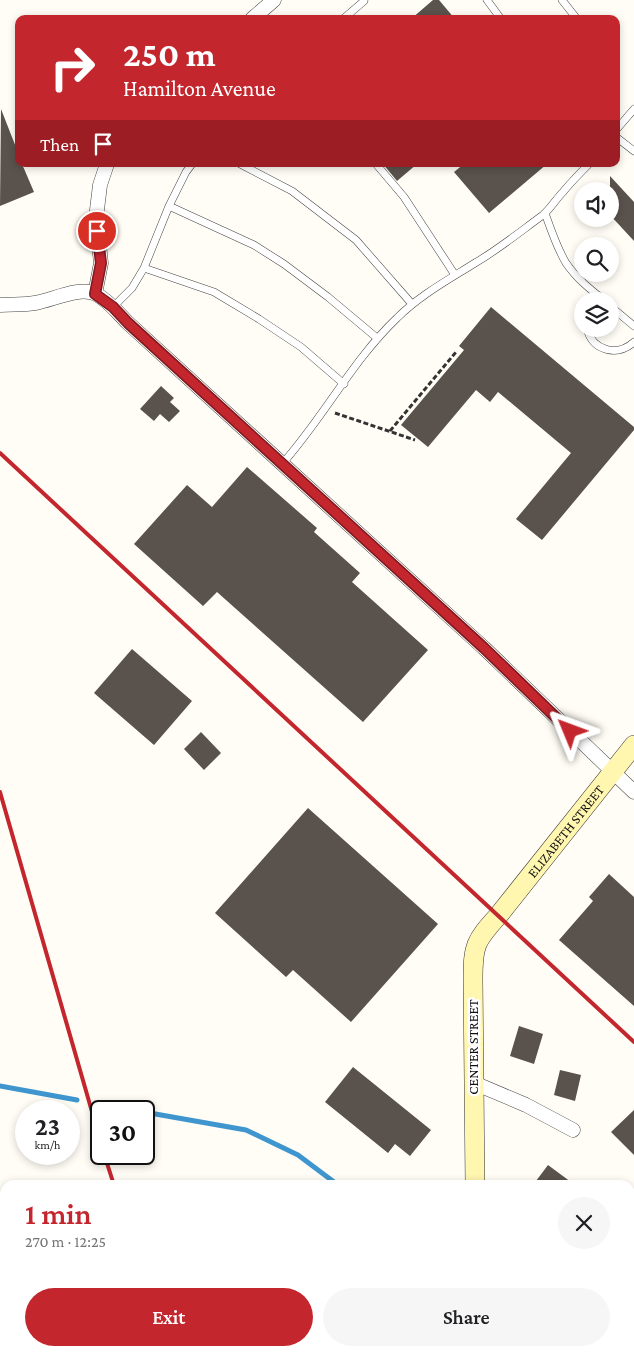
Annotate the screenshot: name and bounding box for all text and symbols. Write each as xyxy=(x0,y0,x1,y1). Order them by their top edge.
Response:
icon: right xyxy=(40,35,105,100)
text: 250 m xyxy=(123,35,216,74)
text: Hamilton Avenue xyxy=(123,76,276,101)
icon: arrive xyxy=(89,130,117,158)
text: Then xyxy=(40,134,79,155)
map controls xyxy=(574,182,619,337)
button: sound xyxy=(574,182,619,227)
pin xyxy=(76,210,118,252)
icon: arrive xyxy=(83,217,111,245)
button: search xyxy=(574,237,619,282)
button: layers xyxy=(574,292,619,337)
position arrow xyxy=(543,704,595,756)
street label: ELIZABETH STREET xyxy=(524,781,607,881)
street label: CENTER STREET xyxy=(465,999,481,1095)
speed limit sign: 30 xyxy=(90,1100,155,1165)
text: 23 xyxy=(35,1113,60,1140)
text: km/h xyxy=(35,1138,60,1152)
text: 1 min xyxy=(25,1197,92,1230)
button: close xyxy=(558,1197,610,1249)
text: 270 m · 12:25 xyxy=(25,1233,106,1250)
button: Exit xyxy=(25,1288,313,1346)
button: Share xyxy=(323,1288,610,1346)

